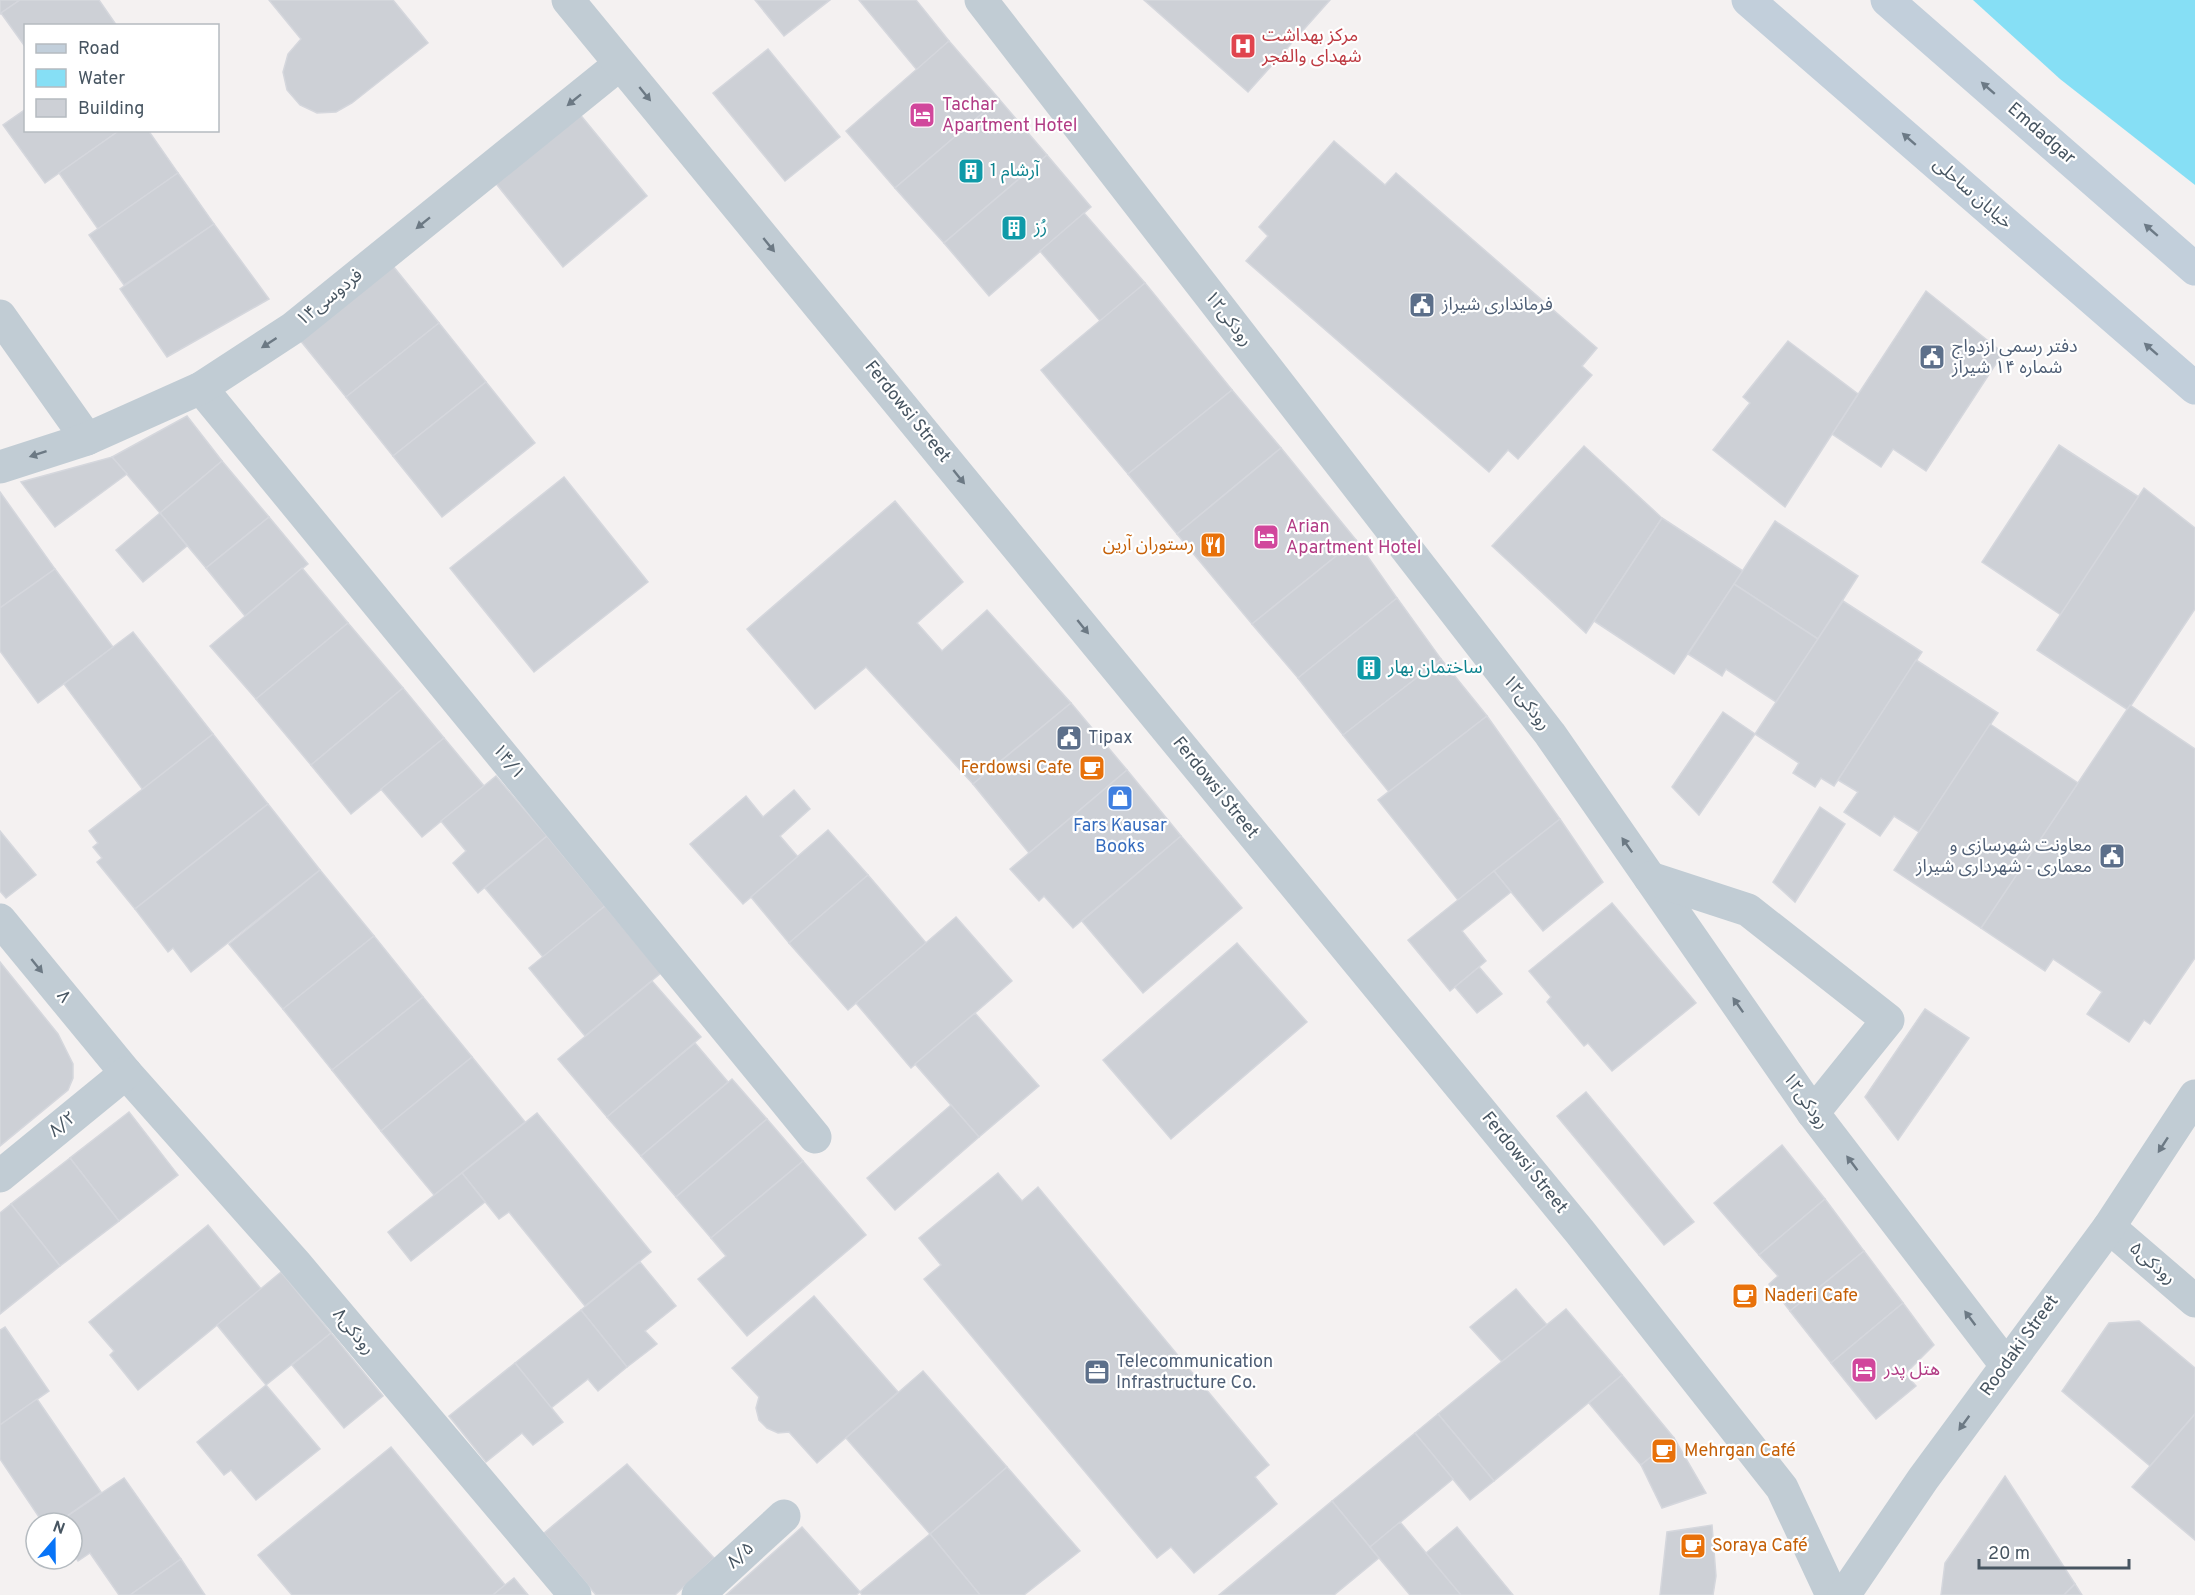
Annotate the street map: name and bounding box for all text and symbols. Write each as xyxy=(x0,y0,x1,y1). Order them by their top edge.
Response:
legend xyxy=(24,24,219,132)
place label: مرکز بهداشت شهدای والفجر xyxy=(1261,25,1362,69)
hospital icon: مرکز بهداشت شهدای والفجر xyxy=(1228,31,1258,61)
text: Road xyxy=(78,38,120,61)
text: Water xyxy=(78,68,125,91)
one-way arrow xyxy=(1981,82,1996,95)
one-way arrow xyxy=(638,86,651,101)
one-way arrow xyxy=(566,94,582,107)
place label: Tachar Apartment Hotel xyxy=(942,94,1078,138)
text: Building xyxy=(78,98,144,121)
street label: Emdadgar xyxy=(2002,98,2080,170)
hotel icon: Tachar Apartment Hotel xyxy=(907,100,937,130)
one-way arrow xyxy=(1902,133,1917,146)
street label: خیابان ساحلی xyxy=(1928,153,2016,235)
building icon: آرشام 1 xyxy=(956,156,986,186)
place label: آرشام 1 xyxy=(990,160,1040,184)
building icon: رُز xyxy=(999,213,1029,243)
one-way arrow xyxy=(415,216,431,229)
place label: رُز xyxy=(1033,217,1047,240)
one-way arrow xyxy=(2144,224,2159,237)
one-way arrow xyxy=(762,237,775,252)
street label: فردوسی۱۴ xyxy=(292,264,368,332)
street label: رودکی۱۲ xyxy=(1199,287,1257,351)
public building icon: فرمانداری شیراز xyxy=(1407,290,1437,320)
place label: فرمانداری شیراز xyxy=(1441,294,1553,317)
place label: دفتر رسمی ازدواج شماره ۱۴ شیراز xyxy=(1951,336,2078,380)
one-way arrow xyxy=(262,337,278,349)
public building icon: دفتر رسمی ازدواج شماره ۱۴ شیراز xyxy=(1917,342,1947,372)
one-way arrow xyxy=(2143,343,2159,356)
street label: Ferdowsi Street xyxy=(859,356,955,468)
one-way arrow xyxy=(29,450,47,460)
one-way arrow xyxy=(953,469,965,484)
place label: Arian Apartment Hotel xyxy=(1286,516,1422,560)
hotel icon: Arian Apartment Hotel xyxy=(1251,522,1281,552)
restaurant icon: رستوران آرین xyxy=(1198,530,1228,560)
place label: رستوران آرین xyxy=(1103,534,1194,557)
one-way arrow xyxy=(1077,619,1090,635)
building icon: ساختمان بهار xyxy=(1354,653,1384,683)
place label: ساختمان بهار xyxy=(1387,657,1483,680)
street label: رودکی۱۲ xyxy=(1497,671,1555,735)
public building icon: Tipax xyxy=(1054,723,1084,753)
place label: Tipax xyxy=(1088,727,1133,750)
street label: Ferdowsi Street xyxy=(1167,732,1263,844)
street label: ۱۴/۱ xyxy=(487,739,529,785)
cafe icon: Ferdowsi Cafe xyxy=(1077,753,1107,783)
place label: Ferdowsi Cafe xyxy=(961,757,1072,780)
shop icon: Fars Kausar Books xyxy=(1105,783,1135,813)
place label: Fars Kausar Books xyxy=(1073,815,1167,859)
place label: معاونت شهرسازی و معماری - شهرداری شیراز xyxy=(1915,835,2092,879)
one-way arrow xyxy=(1621,837,1633,853)
public building icon: معاونت شهرسازی و معماری - شهرداری شیراز xyxy=(2097,841,2127,871)
one-way arrow xyxy=(30,958,43,973)
street label: ۸ xyxy=(51,986,75,1008)
one-way arrow xyxy=(1733,997,1744,1013)
street label: رودکی۱۲ xyxy=(1777,1068,1833,1134)
street label: ۸/۲ xyxy=(44,1107,82,1143)
street label: Ferdowsi Street xyxy=(1476,1107,1572,1219)
one-way arrow xyxy=(2158,1137,2169,1153)
one-way arrow xyxy=(1846,1156,1858,1171)
street label: رودکی۵ xyxy=(2124,1238,2180,1290)
cafe icon: Naderi Cafe xyxy=(1730,1281,1760,1311)
place label: Naderi Cafe xyxy=(1764,1285,1858,1308)
street label: Roodaki Street xyxy=(1976,1291,2064,1401)
street label: رودکی۸ xyxy=(327,1304,379,1360)
one-way arrow xyxy=(1965,1311,1977,1326)
place label: Telecommunication Infrastructure Co. xyxy=(1116,1351,1273,1395)
hotel icon: هتل پدر xyxy=(1849,1355,1879,1385)
office icon: Telecommunication Infrastructure Co. xyxy=(1082,1357,1112,1387)
place label: هتل پدر xyxy=(1883,1359,1940,1382)
one-way arrow xyxy=(1958,1415,1970,1430)
cafe icon: Mehrgan Café xyxy=(1649,1436,1679,1466)
place label: Mehrgan Café xyxy=(1684,1440,1796,1463)
north arrow xyxy=(24,1511,84,1571)
text: N xyxy=(50,1517,67,1540)
cafe icon: Soraya Café xyxy=(1678,1531,1708,1561)
scale bar xyxy=(1979,1532,2129,1570)
place label: Soraya Café xyxy=(1712,1535,1808,1558)
street label: ۸/۵ xyxy=(722,1538,760,1574)
text: 20 m xyxy=(1988,1543,2030,1566)

